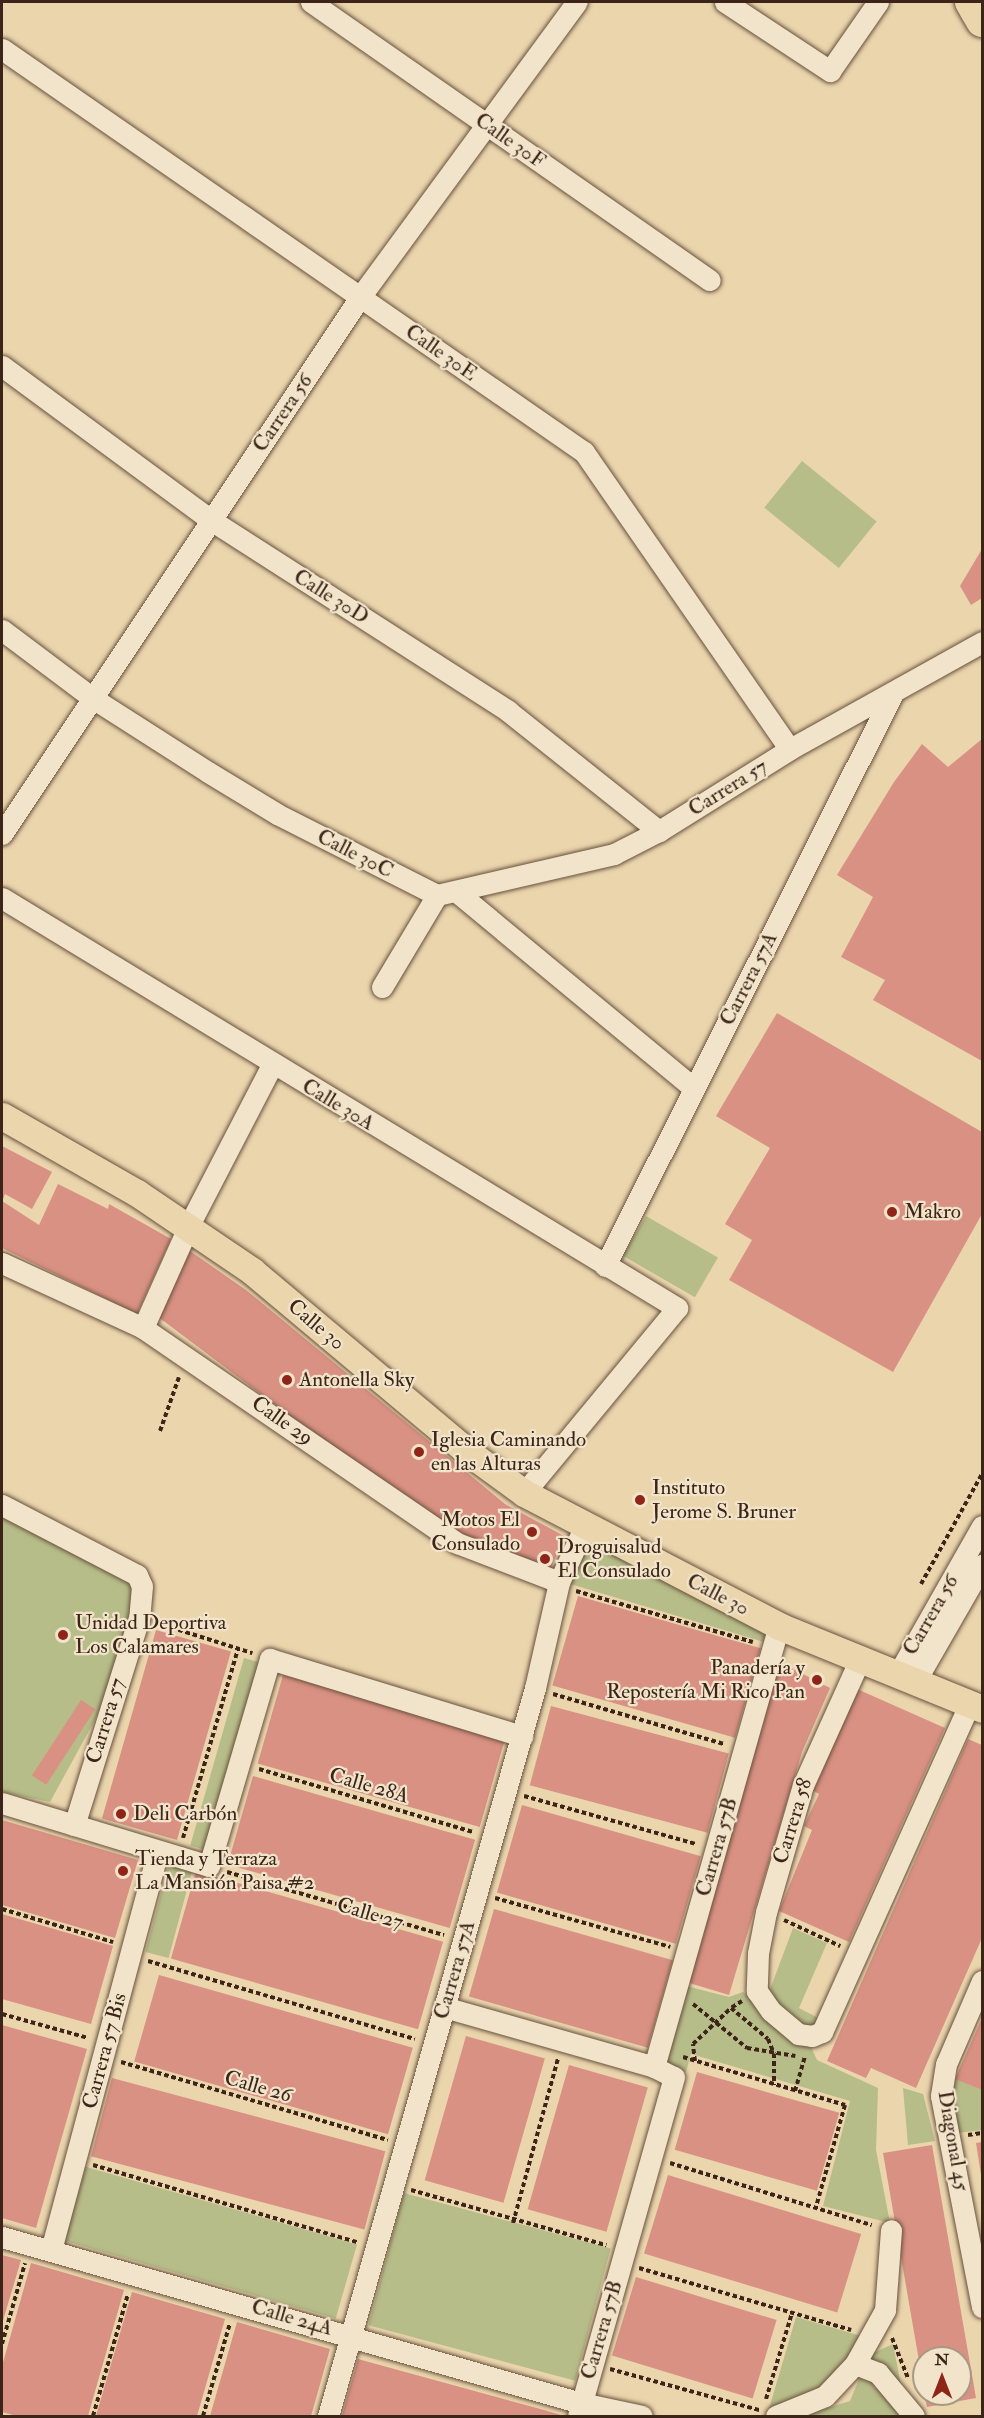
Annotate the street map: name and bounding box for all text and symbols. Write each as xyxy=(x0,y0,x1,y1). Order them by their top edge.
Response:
street label: Calle 30F xyxy=(470,108,550,174)
street label: Calle 30E xyxy=(400,319,482,387)
street label: Carrera 56 xyxy=(248,369,318,457)
street label: Calle 30D xyxy=(289,564,373,630)
street label: Carrera 57 xyxy=(684,754,772,822)
street label: Calle 30C xyxy=(313,824,397,884)
street label: Carrera 57A xyxy=(715,928,783,1030)
street label: Calle 30A xyxy=(297,1074,379,1136)
place label: Makro xyxy=(904,1199,961,1225)
marker: Makro xyxy=(885,1205,899,1219)
street label: Calle 30 xyxy=(282,1294,350,1356)
place label: Antonella Sky xyxy=(299,1367,414,1393)
marker: Antonella Sky xyxy=(280,1373,294,1387)
street label: Calle 29 xyxy=(246,1391,318,1451)
place label: Iglesia Caminando en las Alturas xyxy=(431,1427,586,1477)
marker: Iglesia Caminando en las Alturas xyxy=(412,1445,426,1459)
place label: Instituto Jerome S. Bruner xyxy=(652,1475,796,1525)
marker: Instituto Jerome S. Bruner xyxy=(633,1493,647,1507)
place label: Motos El Consulado xyxy=(431,1507,520,1557)
marker: Motos El Consulado xyxy=(525,1525,539,1539)
place label: Droguisalud El Consulado xyxy=(557,1534,671,1584)
marker: Droguisalud El Consulado xyxy=(538,1552,552,1566)
street label: Calle 30 xyxy=(683,1569,753,1621)
street label: Carrera 56 xyxy=(898,1570,964,1660)
place label: Unidad Deportiva Los Calamares xyxy=(75,1610,226,1660)
marker: Unidad Deportiva Los Calamares xyxy=(56,1628,70,1642)
place label: Panadería y Repostería Mi Rico Pan xyxy=(606,1655,805,1705)
marker: Panadería y Repostería Mi Rico Pan xyxy=(810,1673,824,1687)
street label: Carrera 57 xyxy=(81,1675,131,1767)
street label: Calle 28A xyxy=(326,1763,412,1809)
street label: Carrera 58 xyxy=(768,1775,818,1867)
street label: Carrera 57B xyxy=(691,1795,743,1899)
place label: Deli Carbón xyxy=(133,1801,237,1827)
marker: Deli Carbón xyxy=(114,1807,128,1821)
place label: Tienda y Terraza La Mansión Paisa #2 xyxy=(135,1846,314,1896)
marker: Tienda y Terraza La Mansión Paisa #2 xyxy=(116,1864,130,1878)
street label: Calle 27 xyxy=(334,1893,406,1935)
street label: Carrera 57A xyxy=(429,1918,481,2022)
street label: Carrera 57 Bis xyxy=(77,1990,133,2112)
street label: Calle 26 xyxy=(221,2065,295,2109)
street label: Diagonal 45 xyxy=(932,2089,974,2193)
street label: Carrera 57B xyxy=(576,2278,628,2382)
street label: Calle 24A xyxy=(249,2294,335,2342)
north arrow xyxy=(912,2346,972,2406)
text: N xyxy=(935,2350,949,2370)

